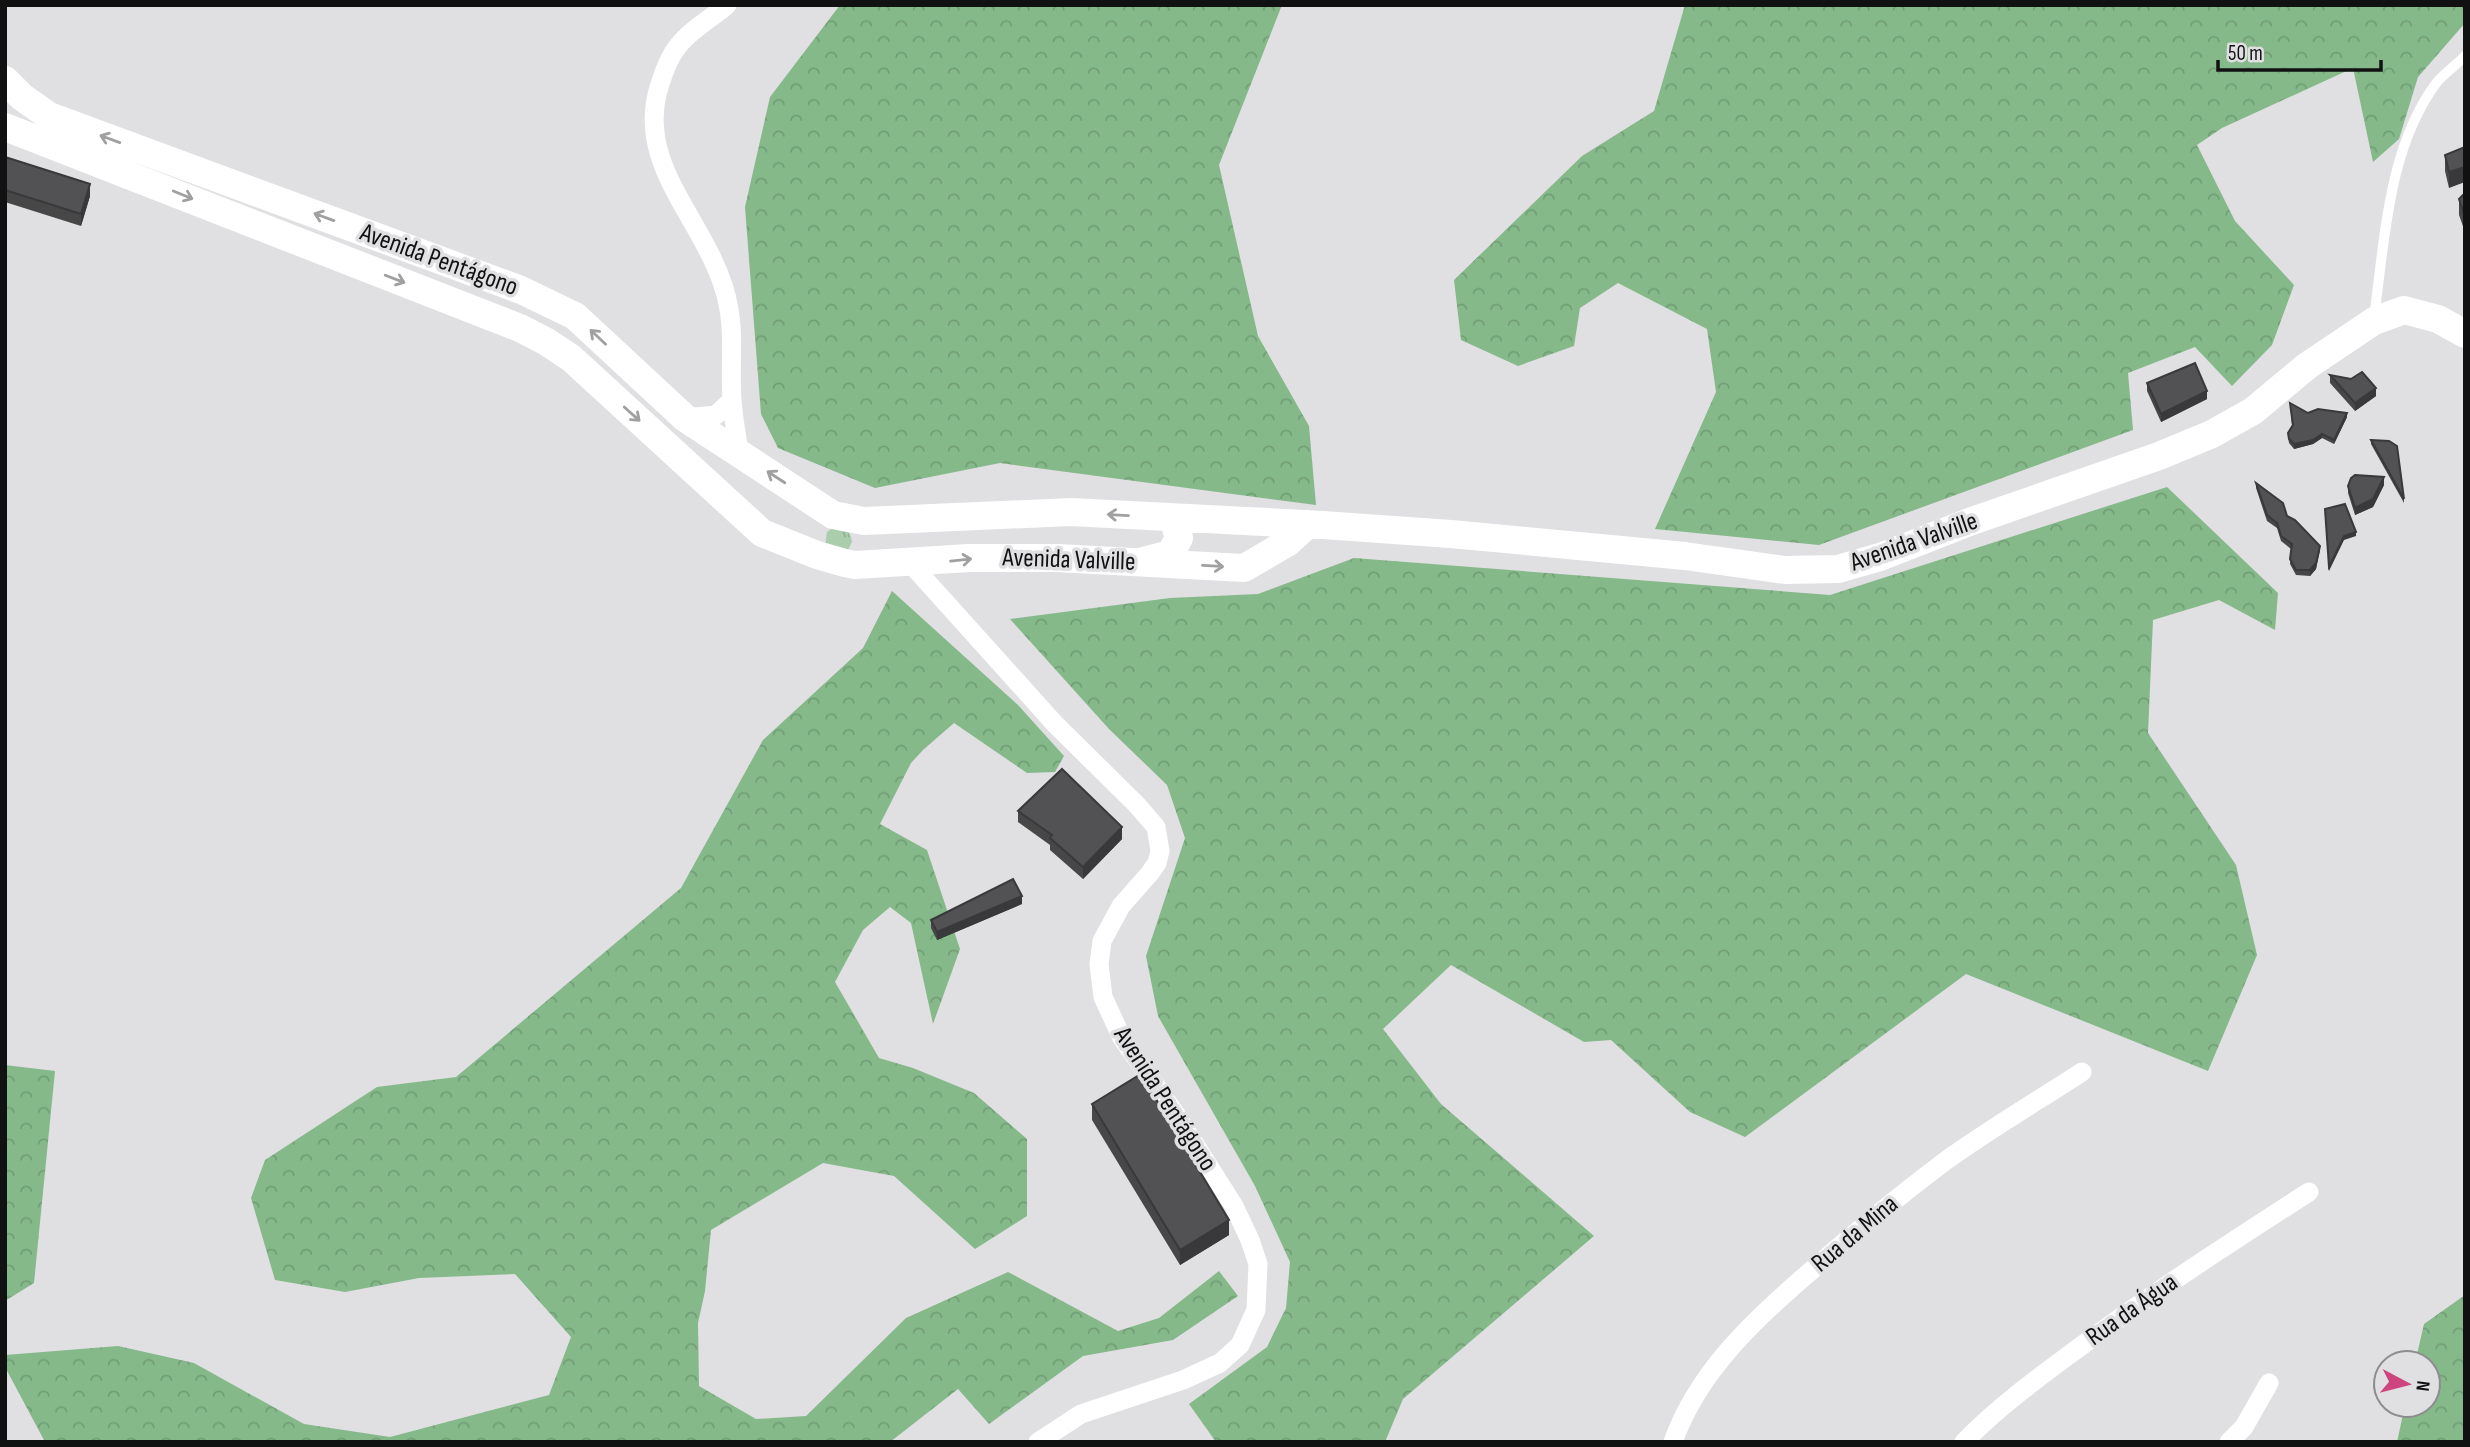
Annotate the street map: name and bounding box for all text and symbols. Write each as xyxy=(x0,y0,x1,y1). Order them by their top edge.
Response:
scale bar xyxy=(2218,28,2381,72)
text: 50 m xyxy=(2228,41,2263,66)
one-way arrow xyxy=(100,132,122,144)
one-way arrow xyxy=(172,190,194,203)
one-way arrow xyxy=(313,210,335,223)
street label: Avenida Pentágono xyxy=(355,217,522,303)
one-way arrow xyxy=(384,273,405,286)
one-way arrow xyxy=(589,329,607,345)
one-way arrow xyxy=(623,406,641,422)
one-way arrow xyxy=(767,470,786,485)
street label: Avenida Valville xyxy=(1845,506,1982,579)
one-way arrow xyxy=(1106,508,1129,521)
street label: Avenida Valville xyxy=(1001,542,1136,578)
one-way arrow xyxy=(950,553,972,566)
one-way arrow xyxy=(1201,560,1224,573)
street label: Avenida Pentágono xyxy=(1106,1020,1223,1177)
street label: Rua da Mina xyxy=(1805,1189,1905,1279)
street label: Rua da Água xyxy=(2080,1267,2184,1353)
north arrow xyxy=(2372,1349,2442,1419)
text: N xyxy=(2410,1379,2434,1392)

